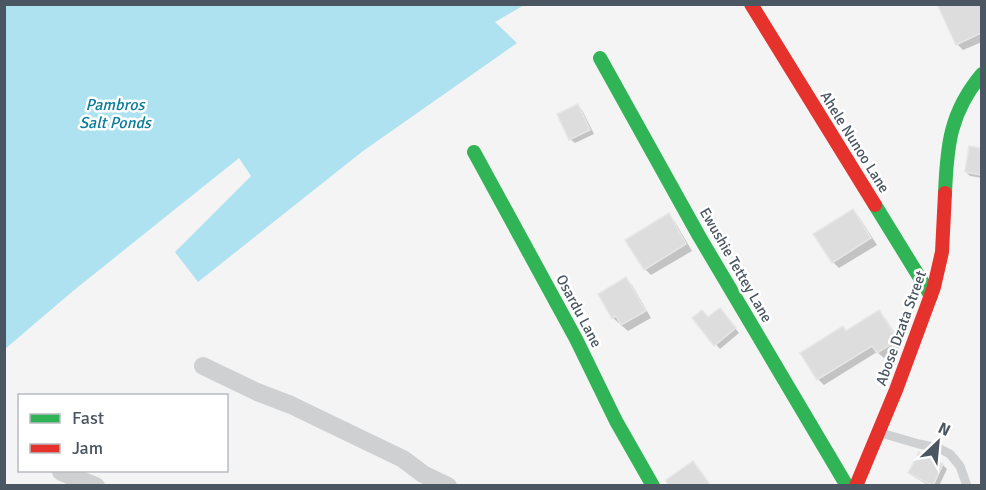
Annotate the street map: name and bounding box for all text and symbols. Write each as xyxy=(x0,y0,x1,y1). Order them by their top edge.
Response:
street label: Ahele Nunoo Lane xyxy=(817,88,893,196)
water label: Pambros Salt Ponds xyxy=(79,95,153,133)
street label: Ewushie Tettey Lane xyxy=(696,204,776,326)
street label: Abose Dzata Street xyxy=(872,268,930,388)
street label: Osardu Lane xyxy=(552,272,606,350)
legend xyxy=(18,394,228,472)
text: Fast xyxy=(72,407,104,429)
north arrow xyxy=(908,412,968,472)
text: N xyxy=(935,418,954,441)
text: Jam xyxy=(72,437,103,459)

